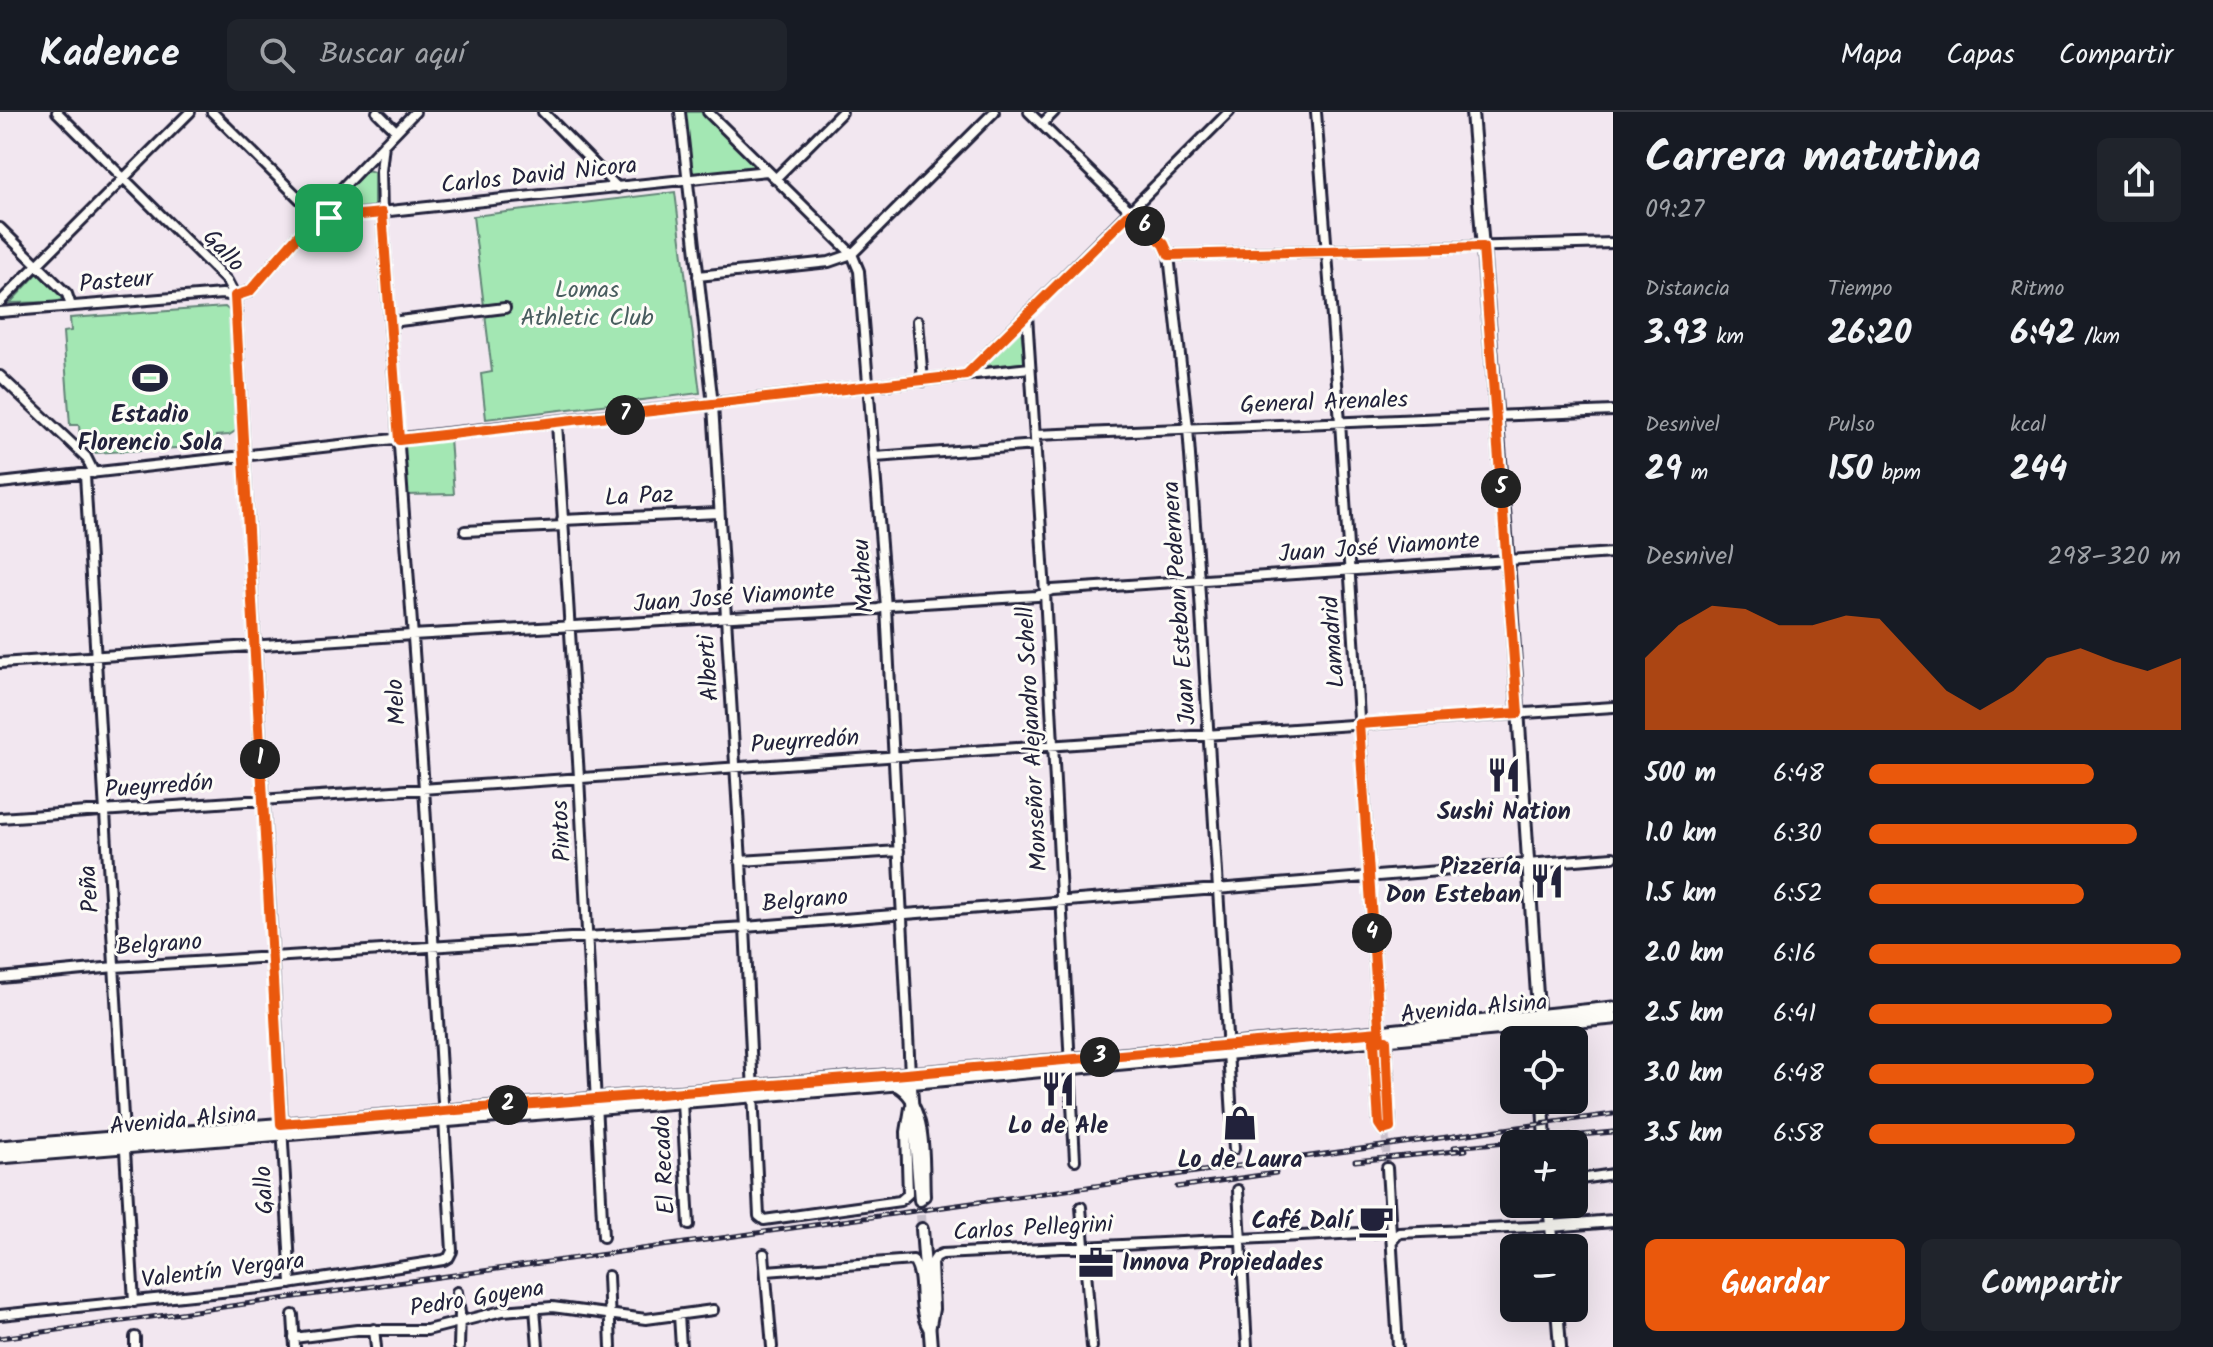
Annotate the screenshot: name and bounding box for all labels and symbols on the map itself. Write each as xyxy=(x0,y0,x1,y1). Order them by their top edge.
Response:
street label: Carlos David Nicora xyxy=(439,146,639,206)
pin xyxy=(295,184,363,252)
pin: 6 xyxy=(1125,206,1165,246)
street label: Gallo xyxy=(192,220,254,282)
street label: Pasteur xyxy=(77,259,157,305)
park label: Lomas Athletic Club xyxy=(520,271,654,338)
sports icon: Estadio Florencio Sola xyxy=(131,359,169,397)
street label: General Arenales xyxy=(1239,381,1409,425)
pin: 7 xyxy=(605,395,645,435)
place label: Estadio Florencio Sola xyxy=(77,396,223,463)
pin: 5 xyxy=(1481,468,1521,508)
street label: La Paz xyxy=(604,476,674,518)
street label: Juan Esteban Pedernera xyxy=(1152,480,1208,726)
street label: Juan José Viamonte xyxy=(1277,522,1481,574)
street label: Matheu xyxy=(842,537,886,615)
street label: Juan José Viamonte xyxy=(632,572,836,624)
street label: Lamadrid xyxy=(1311,594,1357,689)
street label: Monseñor Alejandro Schell xyxy=(1007,605,1059,873)
street label: Alberti xyxy=(687,632,731,703)
street label: Melo xyxy=(376,677,418,727)
street label: Pueyrredón xyxy=(749,719,861,765)
pin: 1 xyxy=(240,739,280,779)
restaurant icon: Sushi Nation xyxy=(1485,756,1523,794)
street label: Pueyrredón xyxy=(103,764,215,810)
place label: Sushi Nation xyxy=(1437,793,1571,832)
street label: Pintos xyxy=(541,799,583,863)
place label: Pizzería Don Esteban xyxy=(1385,848,1521,915)
restaurant icon: Pizzería Don Esteban xyxy=(1528,862,1566,900)
street label: Peña xyxy=(69,864,111,914)
street label: Belgrano xyxy=(760,878,850,924)
pin: 4 xyxy=(1352,913,1392,953)
street label: Belgrano xyxy=(115,923,203,967)
street label: Avenida Alsina xyxy=(1399,983,1549,1035)
pin: 3 xyxy=(1080,1037,1120,1077)
restaurant icon: Lo de Ale xyxy=(1039,1070,1077,1108)
pin: 2 xyxy=(488,1085,528,1125)
street label: Avenida Alsina xyxy=(108,1095,258,1147)
shop icon: Lo de Laura xyxy=(1221,1104,1259,1142)
place label: Lo de Ale xyxy=(1008,1107,1108,1146)
street label: El Recado xyxy=(643,1114,687,1216)
place label: Lo de Laura xyxy=(1177,1141,1303,1180)
street label: Gallo xyxy=(244,1165,286,1215)
place label: Café Dalí xyxy=(1252,1202,1354,1241)
cafe icon: Café Dalí xyxy=(1357,1202,1395,1240)
street label: Carlos Pellegrini xyxy=(952,1205,1115,1253)
street label: Valentín Vergara xyxy=(139,1242,307,1300)
office icon: Innova Propiedades xyxy=(1077,1244,1115,1282)
place label: Innova Propiedades xyxy=(1122,1244,1323,1283)
street label: Pedro Goyena xyxy=(407,1269,547,1329)

